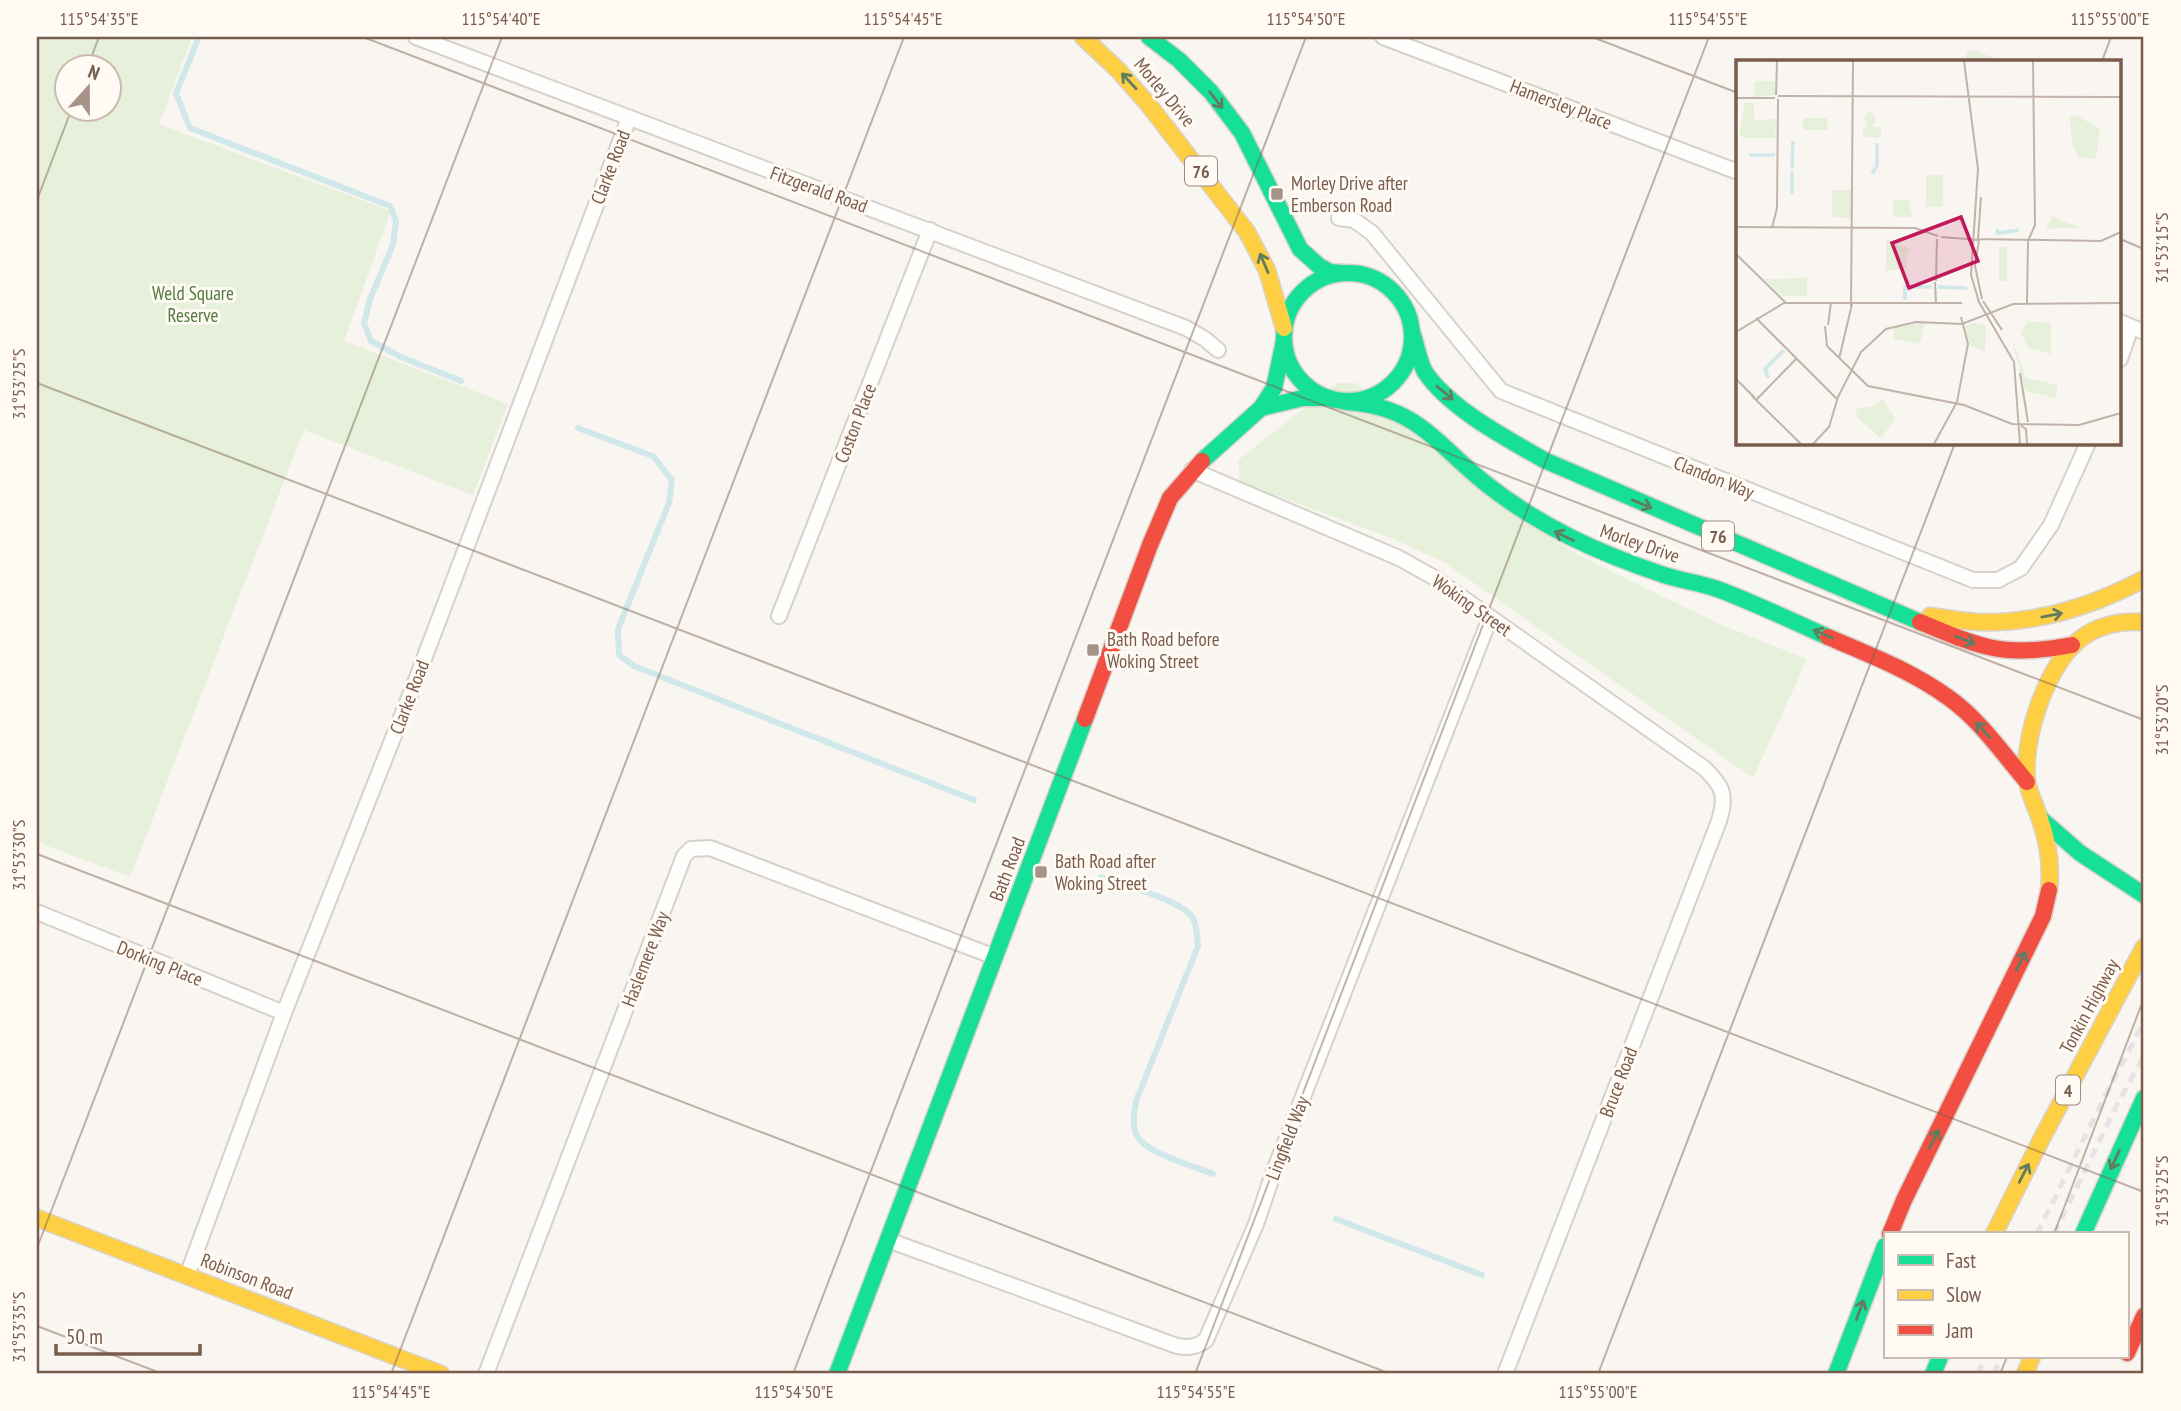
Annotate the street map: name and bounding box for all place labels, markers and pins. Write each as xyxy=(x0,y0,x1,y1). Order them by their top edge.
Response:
place label: Morley Drive after Emberson Road xyxy=(1291,171,1409,217)
marker: Morley Drive after Emberson Road xyxy=(1269,186,1285,202)
place label: Bath Road before Woking Street xyxy=(1107,627,1220,673)
marker: Bath Road before Woking Street xyxy=(1085,642,1101,658)
place label: Bath Road after Woking Street xyxy=(1055,849,1157,895)
marker: Bath Road after Woking Street xyxy=(1033,864,1049,880)

